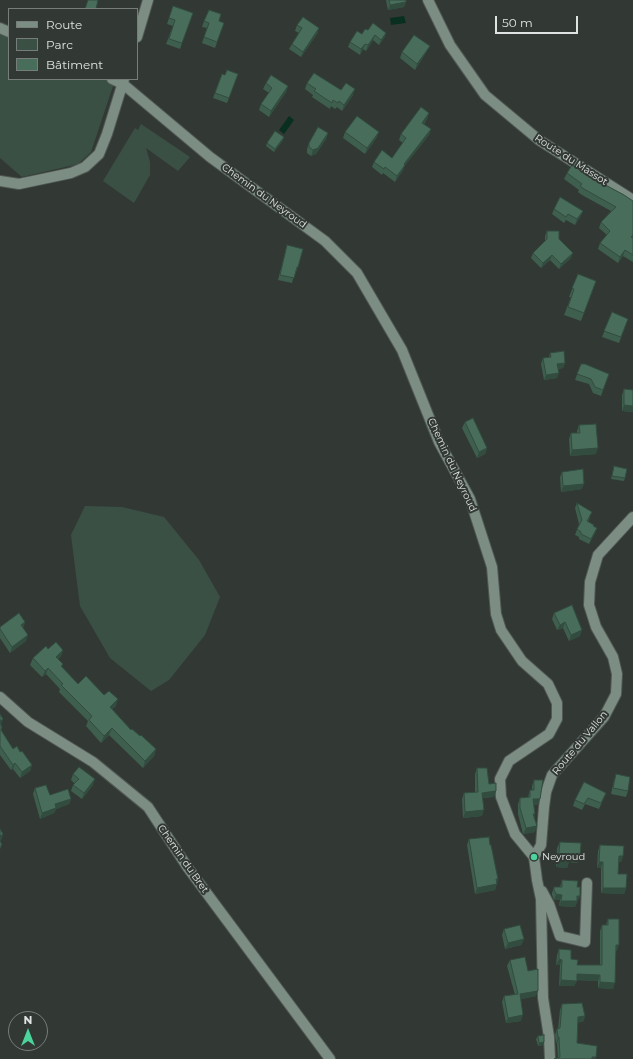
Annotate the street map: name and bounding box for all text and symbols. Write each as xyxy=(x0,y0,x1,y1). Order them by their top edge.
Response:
legend xyxy=(8,8,138,80)
scale bar xyxy=(497,8,580,34)
text: 50 m xyxy=(502,15,533,30)
text: Route xyxy=(46,17,82,32)
text: Parc xyxy=(46,37,73,52)
text: Bâtiment xyxy=(46,57,103,72)
street label: Route du Massot xyxy=(532,132,610,188)
street label: Chemin du Neyroud xyxy=(219,161,309,231)
street label: Chemin du Neyroud xyxy=(425,416,479,514)
street label: Route du Vallon xyxy=(550,709,610,777)
street label: Chemin du Bret xyxy=(155,823,211,895)
place label: Neyroud xyxy=(542,851,585,863)
marker: Neyroud xyxy=(529,852,539,862)
north arrow xyxy=(8,1011,48,1051)
text: N xyxy=(24,1013,32,1027)

